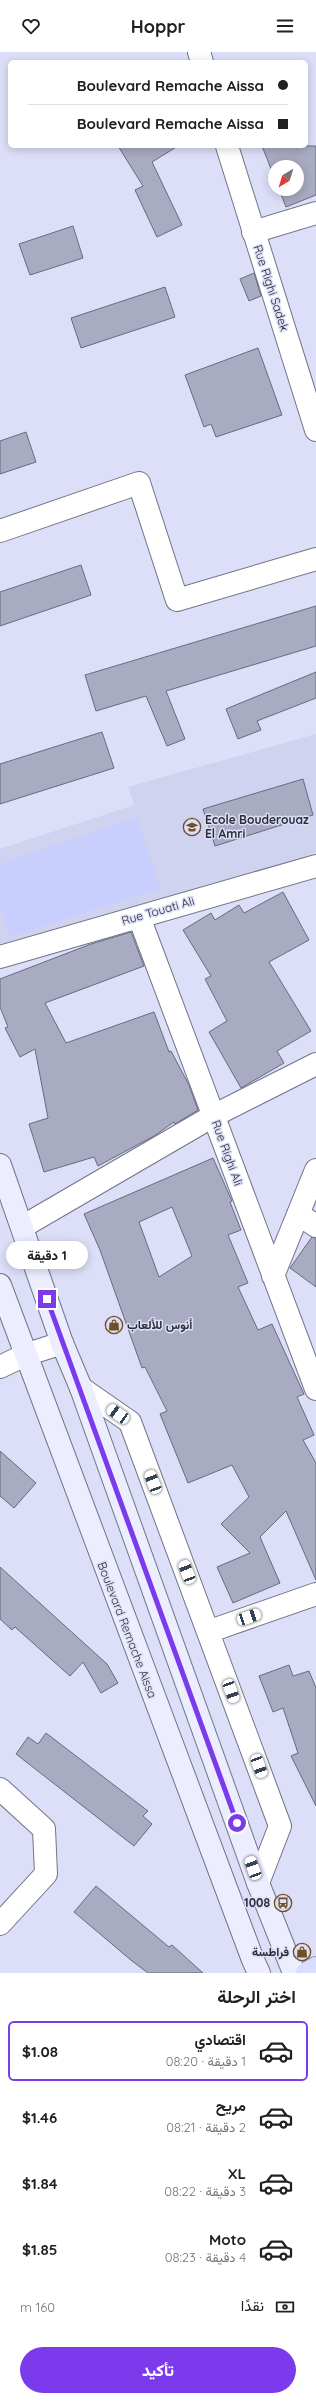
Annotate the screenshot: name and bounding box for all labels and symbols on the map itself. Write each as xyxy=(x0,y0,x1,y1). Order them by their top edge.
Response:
north arrow xyxy=(268,160,304,196)
street label: Rue Righi Sadek xyxy=(250,243,293,333)
place label: Ecole Bouderouaz El Amri xyxy=(205,812,309,841)
school or university icon: Ecole Bouderouaz El Amri xyxy=(182,817,202,837)
street label: Rue Touati Ali xyxy=(120,893,196,928)
street label: Rue Righi Ali xyxy=(209,1118,246,1188)
callout: 1 دقيقة xyxy=(6,1241,88,1269)
route end xyxy=(38,1290,56,1308)
shop icon: أنوس للألعاب xyxy=(104,1315,124,1335)
place label: أنوس للألعاب xyxy=(127,1317,192,1333)
car xyxy=(105,1402,131,1426)
car xyxy=(143,1469,163,1495)
car xyxy=(177,1559,197,1585)
street label: Boulevard Remache Aissa xyxy=(95,1560,160,1700)
car xyxy=(236,1607,262,1627)
car xyxy=(221,1678,241,1704)
car xyxy=(249,1753,269,1779)
route start xyxy=(228,1814,246,1832)
car xyxy=(243,1855,263,1881)
bus stop icon: 1008 xyxy=(273,1893,293,1913)
place label: 1008 xyxy=(244,1895,270,1910)
shop icon: فراطسة xyxy=(292,1942,312,1962)
place label: فراطسة xyxy=(252,1944,289,1960)

